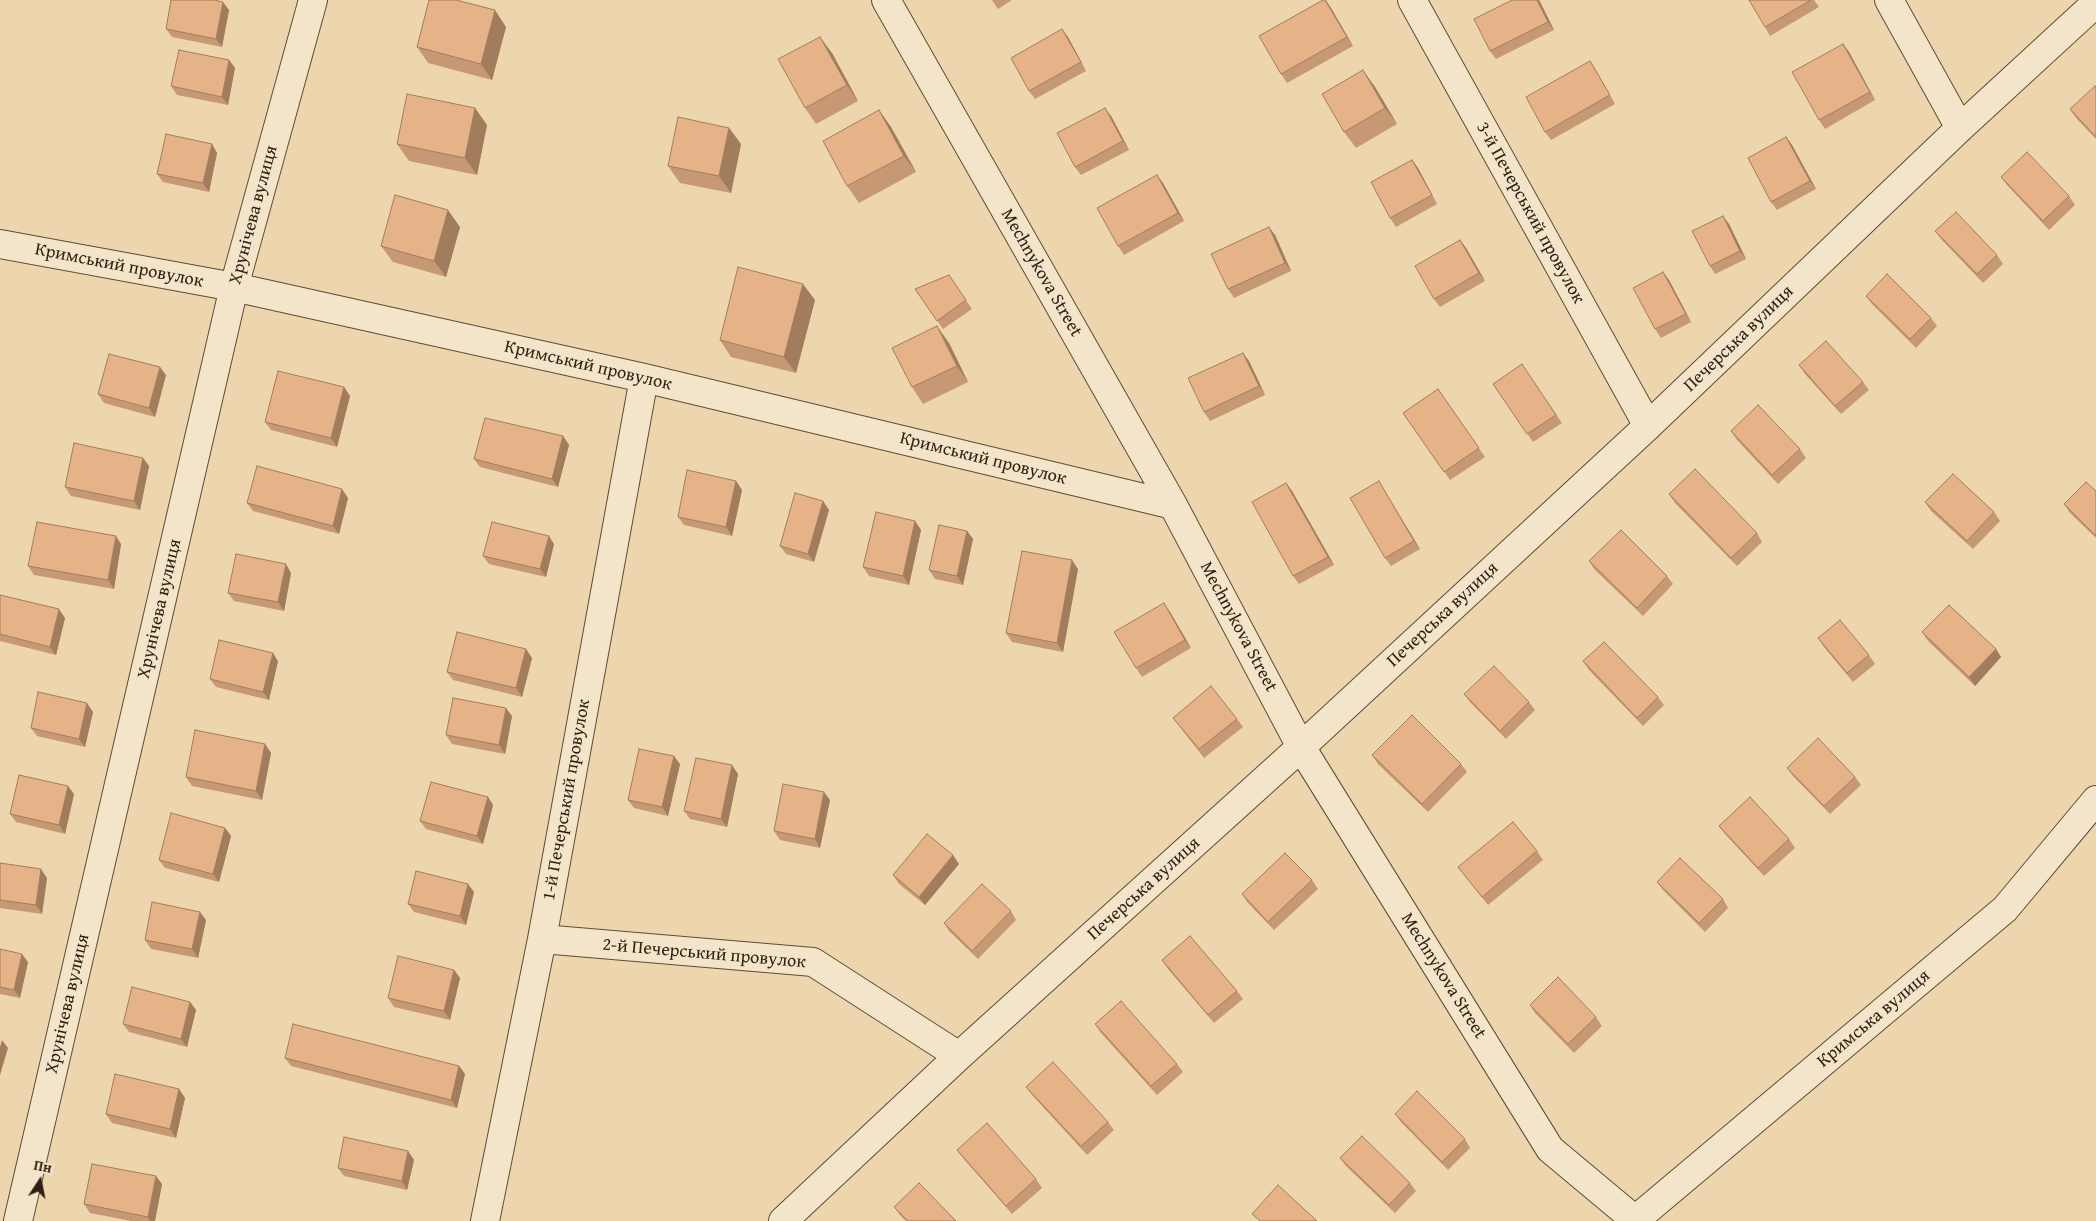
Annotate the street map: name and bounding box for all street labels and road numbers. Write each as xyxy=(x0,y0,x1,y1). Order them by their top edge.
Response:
street label: 3-й Печерський провулок xyxy=(1471,118,1589,308)
street label: Хрунічева вулиця xyxy=(225,143,283,287)
street label: Mechnykova Street xyxy=(996,205,1086,341)
street label: Кримський провулок xyxy=(33,239,205,293)
street label: Печерська вулиця xyxy=(1680,281,1798,397)
street label: Кримський провулок xyxy=(502,336,674,396)
street label: Кримський провулок xyxy=(897,428,1069,490)
street label: Хрунічева вулиця xyxy=(133,537,187,681)
street label: Mechnykova Street xyxy=(1195,558,1281,696)
street label: Печерська вулиця xyxy=(1383,558,1503,672)
street label: 1-й Печерський провулок xyxy=(539,698,595,902)
street label: Печерська вулиця xyxy=(1083,833,1205,945)
street label: Mechnykova Street xyxy=(1396,909,1490,1043)
street label: Хрунічева вулиця xyxy=(41,932,95,1076)
street label: 2-й Печерський провулок xyxy=(601,934,807,974)
street label: Кримська вулиця xyxy=(1813,966,1935,1072)

